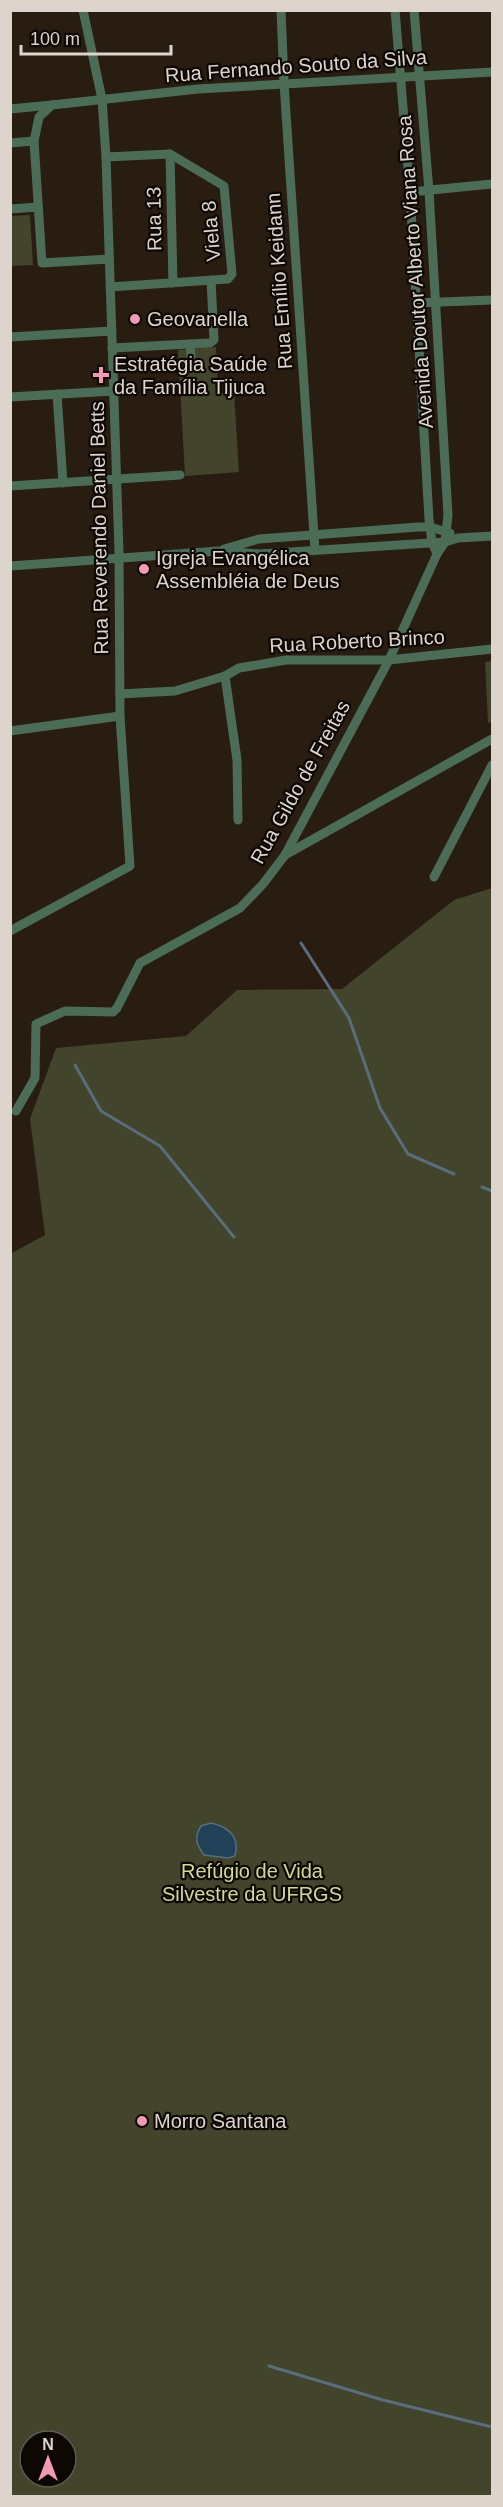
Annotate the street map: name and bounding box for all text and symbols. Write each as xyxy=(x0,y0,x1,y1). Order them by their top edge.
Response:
scale bar xyxy=(21,18,171,56)
text: 100 m xyxy=(30,29,80,49)
street label: Rua Fernando Souto da Silva xyxy=(164,46,429,86)
street label: Avenida Doutor Alberto Viana Rosa xyxy=(393,114,437,429)
street label: Rua 13 xyxy=(142,187,166,251)
street label: Rua Emílio Keidann xyxy=(262,192,296,370)
street label: Viela 8 xyxy=(197,200,225,262)
place label: Geovanella xyxy=(147,308,249,330)
marker: Geovanella xyxy=(128,312,142,326)
place label: Estratégia Saúde da Família Tijuca xyxy=(114,353,267,398)
marker: Estratégia Saúde da Família Tijuca xyxy=(92,366,110,384)
street label: Rua Reverendo Daniel Betts xyxy=(86,401,112,655)
place label: Igreja Evangélica Assembléia de Deus xyxy=(156,547,339,592)
marker: Igreja Evangélica Assembléia de Deus xyxy=(137,562,151,576)
street label: Rua Roberto Brinco xyxy=(269,625,445,657)
street label: Rua Gildo de Freitas xyxy=(246,696,354,868)
park label: Refúgio de Vida Silvestre da UFRGS xyxy=(162,1860,342,1905)
place label: Morro Santana xyxy=(154,2110,287,2132)
marker: Morro Santana xyxy=(135,2114,149,2128)
north arrow xyxy=(18,2429,78,2489)
text: N xyxy=(42,2436,54,2453)

